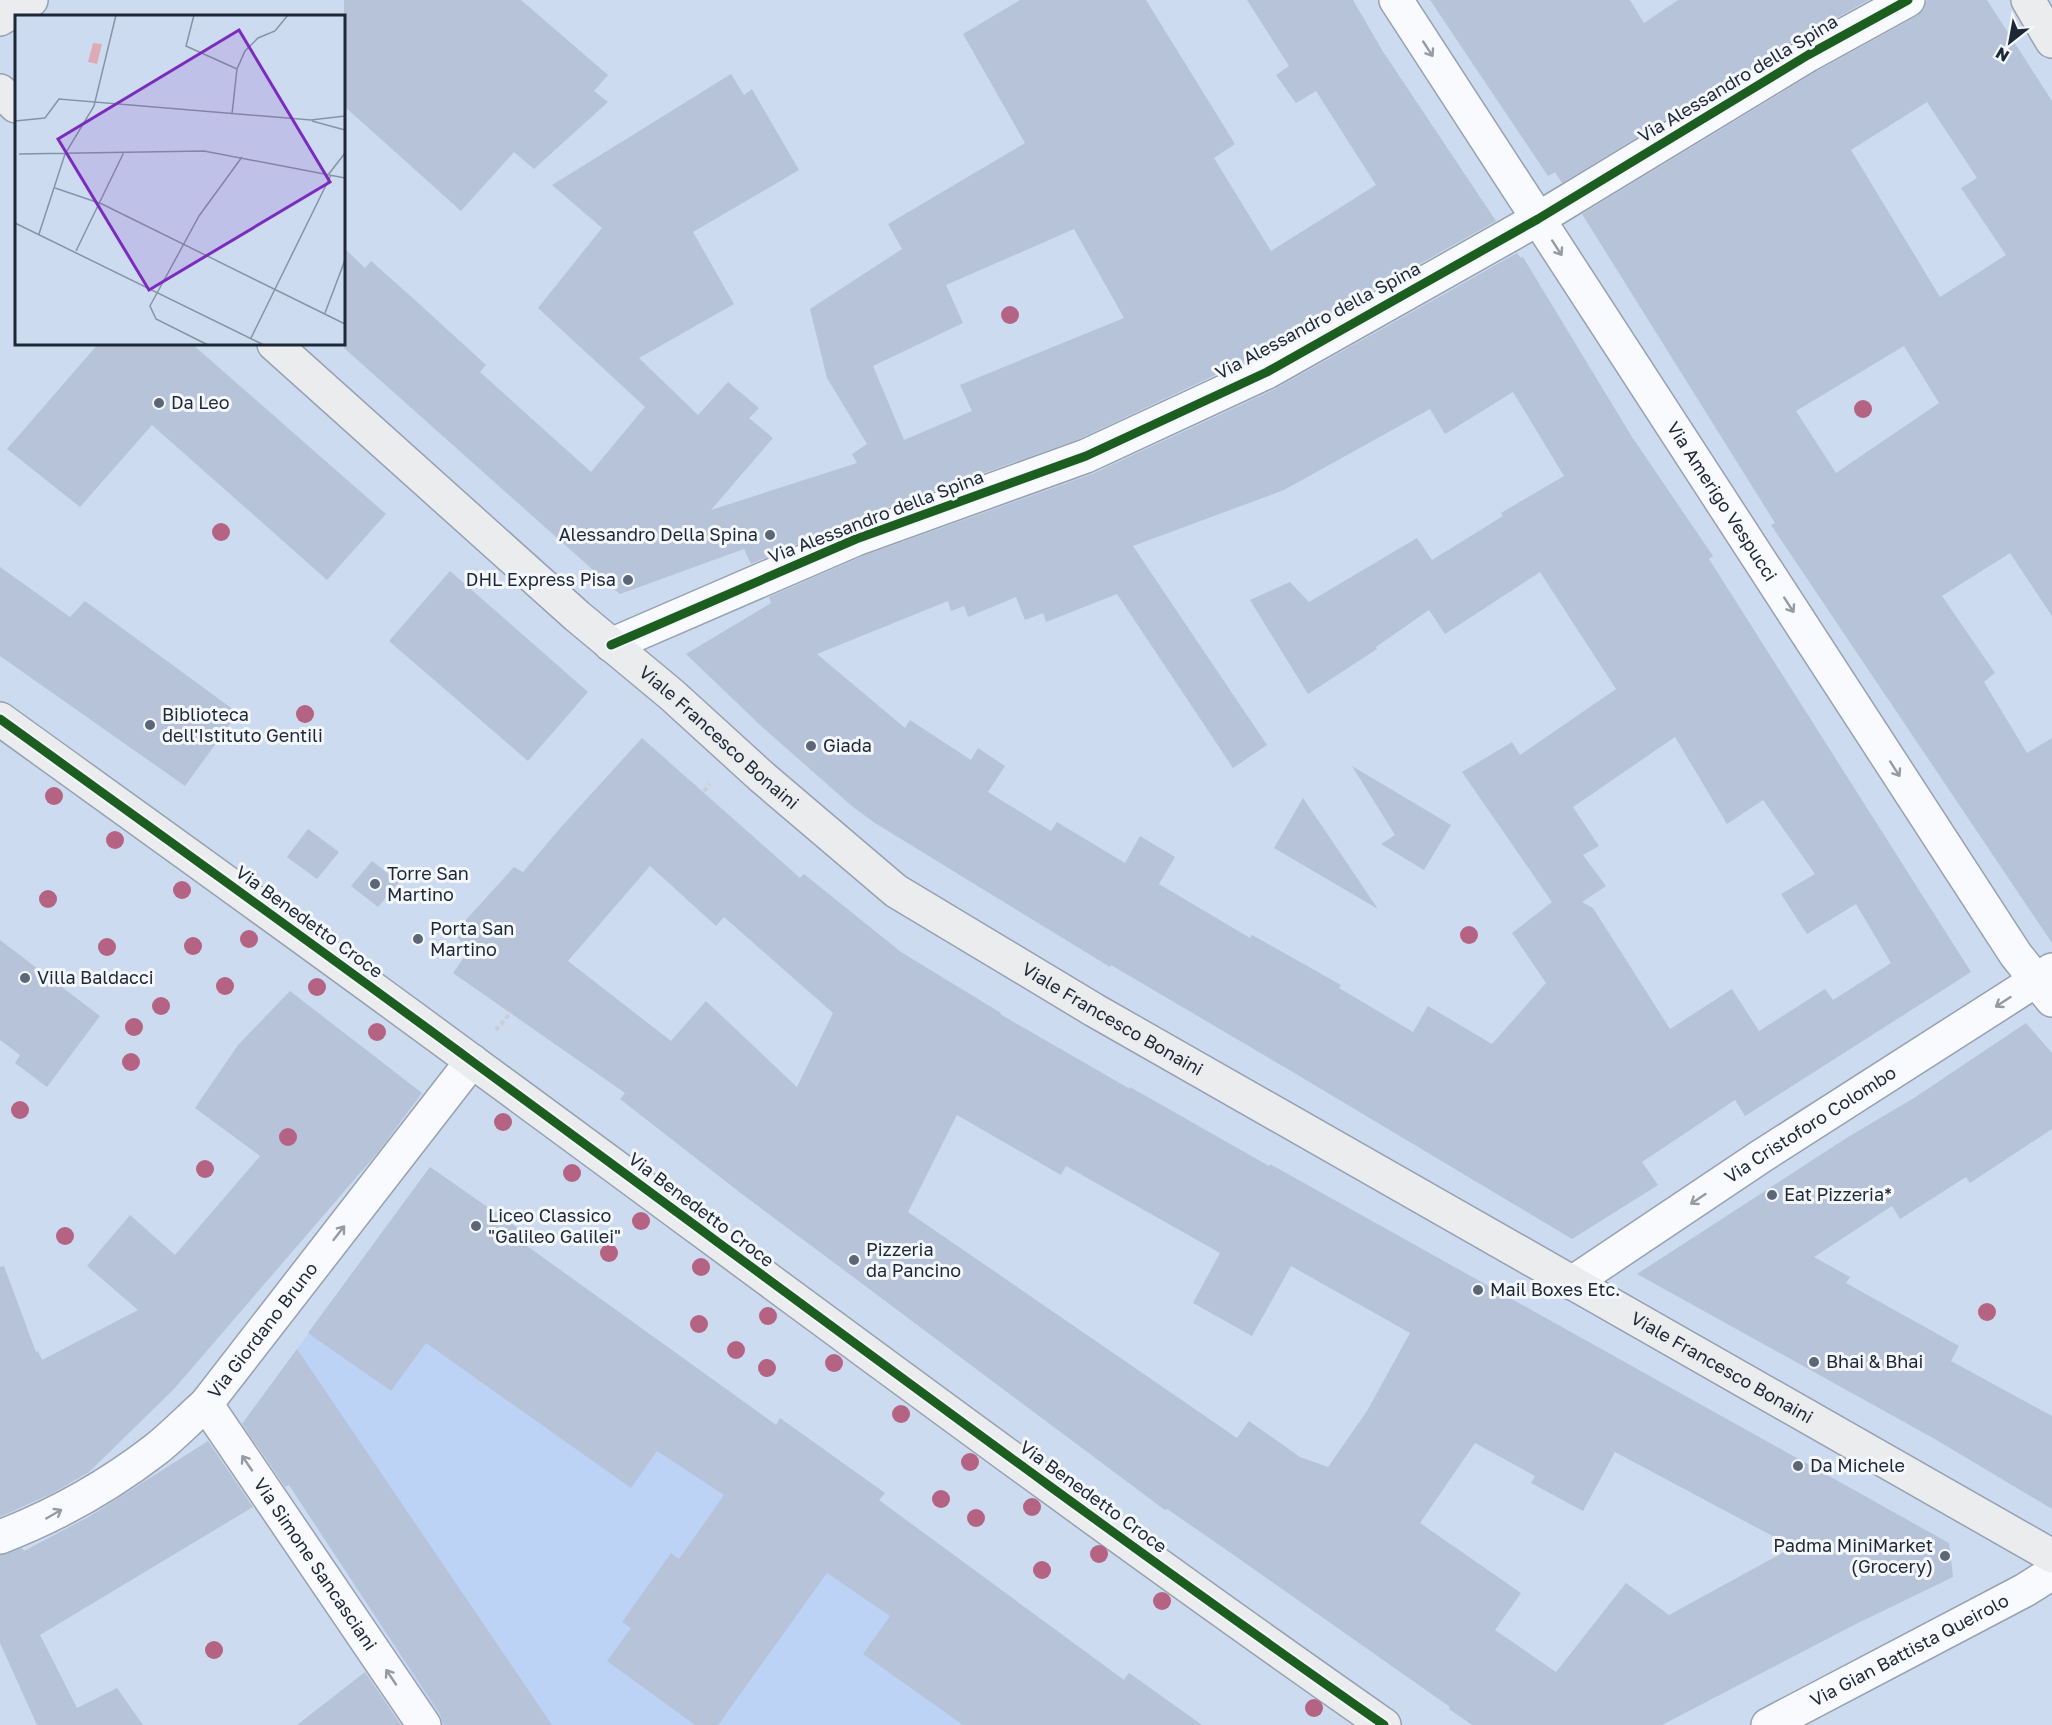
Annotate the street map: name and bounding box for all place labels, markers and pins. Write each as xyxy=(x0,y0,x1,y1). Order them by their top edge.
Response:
place label: Da Leo xyxy=(171,391,230,413)
marker: Da Leo xyxy=(152,396,166,410)
place label: Alessandro Della Spina xyxy=(559,523,758,545)
marker: Alessandro Della Spina xyxy=(763,528,777,542)
place label: DHL Express Pisa xyxy=(466,568,616,590)
marker: DHL Express Pisa xyxy=(621,573,635,587)
place label: Biblioteca dell'Istituto Gentili xyxy=(162,703,323,746)
marker: Biblioteca dell'Istituto Gentili xyxy=(143,718,157,732)
place label: Giada xyxy=(823,734,872,756)
marker: Giada xyxy=(804,739,818,753)
place label: Torre San Martino xyxy=(387,862,469,905)
marker: Torre San Martino xyxy=(368,877,382,891)
place label: Porta San Martino xyxy=(430,917,514,960)
marker: Porta San Martino xyxy=(411,932,425,946)
place label: Villa Baldacci xyxy=(37,966,154,988)
marker: Villa Baldacci xyxy=(18,971,32,985)
place label: Eat Pizzeria* xyxy=(1784,1183,1892,1205)
marker: Eat Pizzeria* xyxy=(1765,1188,1779,1202)
place label: Liceo Classico "Galileo Galilei" xyxy=(488,1204,621,1247)
marker: Liceo Classico "Galileo Galilei" xyxy=(469,1219,483,1233)
place label: Pizzeria da Pancino xyxy=(866,1238,961,1281)
marker: Pizzeria da Pancino xyxy=(847,1253,861,1267)
place label: Mail Boxes Etc. xyxy=(1490,1278,1620,1300)
marker: Mail Boxes Etc. xyxy=(1471,1283,1485,1297)
place label: Bhai & Bhai xyxy=(1826,1350,1923,1372)
marker: Bhai & Bhai xyxy=(1807,1355,1821,1369)
place label: Da Michele xyxy=(1810,1454,1905,1476)
marker: Da Michele xyxy=(1791,1459,1805,1473)
place label: Padma MiniMarket (Grocery) xyxy=(1773,1534,1933,1577)
marker: Padma MiniMarket (Grocery) xyxy=(1938,1549,1952,1563)

